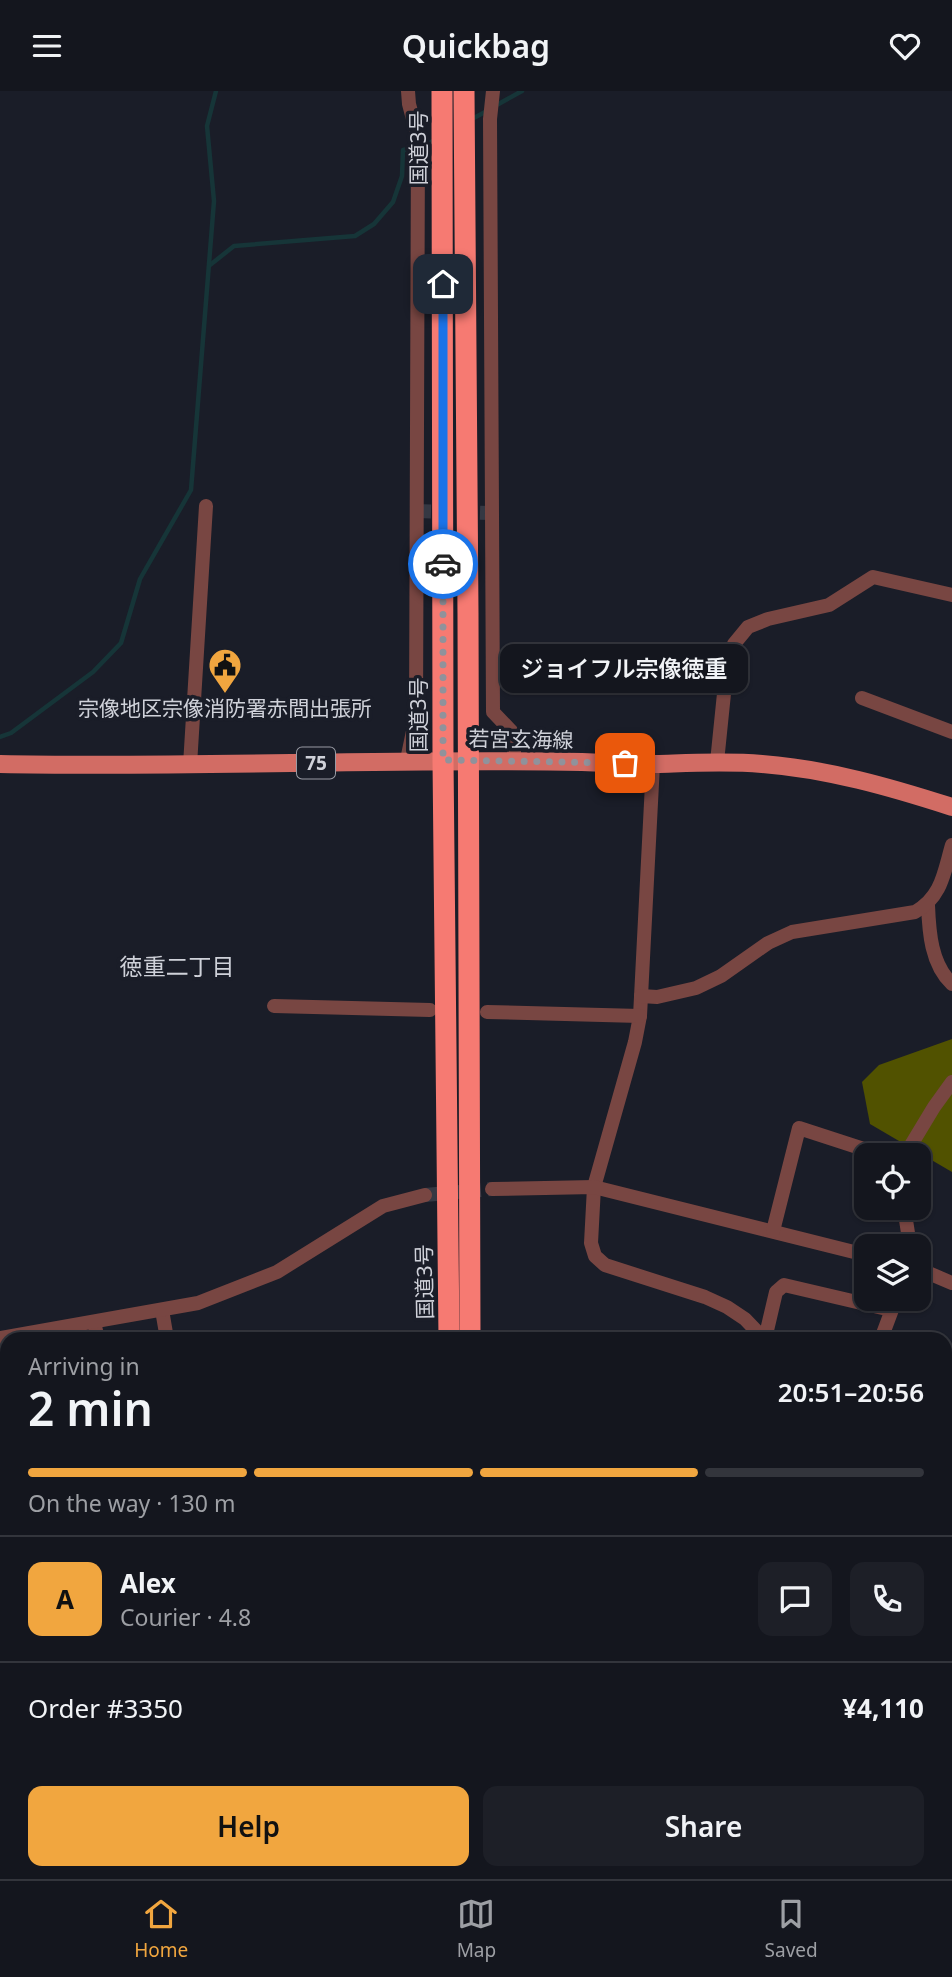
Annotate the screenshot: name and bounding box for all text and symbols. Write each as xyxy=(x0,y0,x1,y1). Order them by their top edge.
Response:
text: Quickbag xyxy=(402,24,550,67)
icon: menu xyxy=(28,27,66,65)
icon: heart xyxy=(886,27,924,65)
street label: 国道3号 xyxy=(404,110,432,186)
pin xyxy=(413,254,473,314)
icon: home xyxy=(424,265,462,303)
courier xyxy=(408,529,478,599)
icon: car xyxy=(424,545,462,583)
callout: ジョイフル宗像徳重 xyxy=(501,644,749,693)
public building icon: 宗像地区宗像消防署赤間出張所 xyxy=(206,646,244,695)
text: ジョイフル宗像徳重 xyxy=(521,652,728,684)
street label: 国道3号 xyxy=(404,677,432,753)
place label: 宗像地区宗像消防署赤間出張所 xyxy=(78,694,372,722)
street label: 若宮玄海線 xyxy=(468,724,574,754)
pin xyxy=(595,733,655,793)
icon: bag xyxy=(606,744,644,782)
road number: 75 xyxy=(297,747,335,779)
district label: 徳重二丁目 xyxy=(120,950,235,982)
map controls xyxy=(854,1143,931,1311)
button: locate xyxy=(854,1143,931,1220)
button: layers xyxy=(854,1234,931,1311)
street label: 国道3号 xyxy=(409,1244,439,1320)
text: Arriving in xyxy=(28,1350,140,1382)
text: 20:51–20:56 xyxy=(778,1374,924,1410)
text: 2 min xyxy=(28,1377,153,1439)
text: On the way · 130 m xyxy=(28,1487,235,1519)
button: chat xyxy=(758,1562,832,1636)
button: phone xyxy=(850,1562,924,1636)
text: Alex xyxy=(120,1565,176,1601)
text: A xyxy=(56,1581,74,1617)
text: Courier · 4.8 xyxy=(120,1601,251,1633)
text: Order #3350 xyxy=(28,1690,183,1726)
text: ¥4,110 xyxy=(842,1690,924,1726)
button: Help xyxy=(28,1786,469,1866)
button: Share xyxy=(483,1786,924,1866)
tab: Home xyxy=(134,1895,188,1963)
tab: Map xyxy=(457,1895,496,1963)
tab: Saved xyxy=(765,1895,818,1963)

